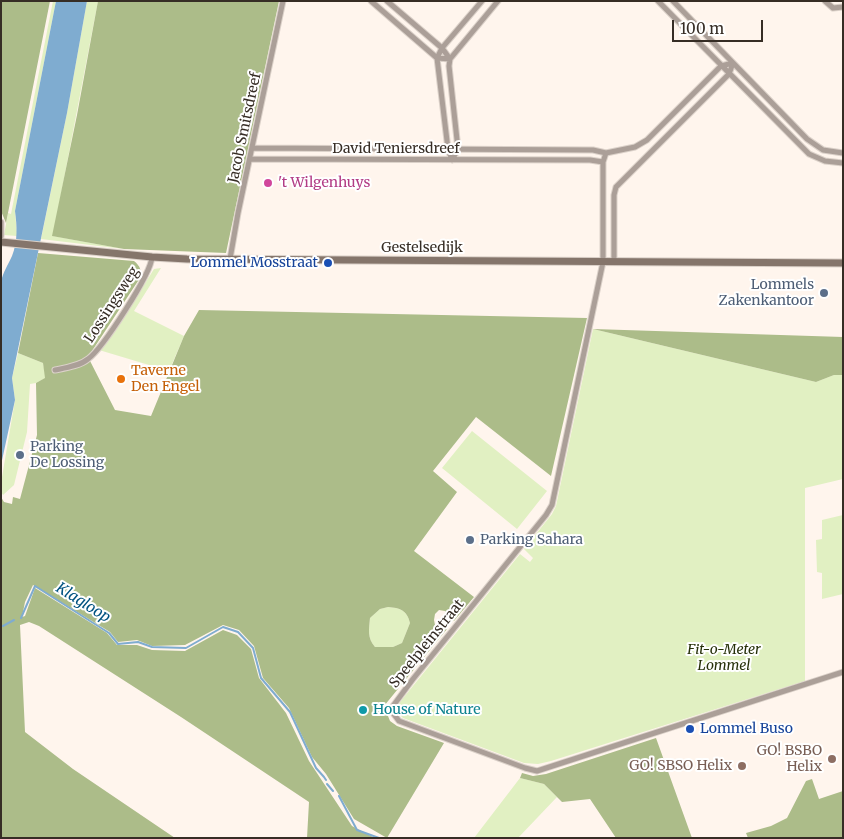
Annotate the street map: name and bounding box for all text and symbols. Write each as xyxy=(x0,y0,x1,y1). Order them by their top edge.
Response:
scale bar xyxy=(674,10,765,42)
text: 100 m xyxy=(680,19,724,38)
street label: Jacob Smitsdreef xyxy=(225,71,265,185)
street label: David Teniersdreef xyxy=(332,141,460,157)
place label: 't Wilgenhuys xyxy=(278,175,370,191)
marker: 't Wilgenhuys xyxy=(262,177,274,189)
street label: Gestelsedijk xyxy=(381,240,463,256)
place label: Lommel Mosstraat xyxy=(191,255,318,271)
marker: Lommel Mosstraat xyxy=(322,257,334,269)
street label: Lossingsweg xyxy=(81,264,143,346)
place label: Lommels Zakenkantoor xyxy=(719,277,814,310)
marker: Lommels Zakenkantoor xyxy=(818,287,830,299)
place label: Taverne Den Engel xyxy=(131,363,200,396)
marker: Taverne Den Engel xyxy=(115,373,127,385)
place label: Parking De Lossing xyxy=(30,439,104,472)
marker: Parking De Lossing xyxy=(14,449,26,461)
place label: Parking Sahara xyxy=(480,532,583,548)
marker: Parking Sahara xyxy=(464,534,476,546)
water label: Klagloop xyxy=(53,579,113,627)
street label: Speelpleinstraat xyxy=(386,596,468,692)
park label: Fit-o-Meter Lommel xyxy=(687,642,761,674)
place label: House of Nature xyxy=(373,702,481,718)
marker: House of Nature xyxy=(357,704,369,716)
place label: Lommel Buso xyxy=(700,721,793,737)
marker: Lommel Buso xyxy=(684,723,696,735)
place label: GO! BSBO Helix xyxy=(757,743,822,776)
marker: GO! BSBO Helix xyxy=(826,753,838,765)
place label: GO! SBSO Helix xyxy=(629,758,732,774)
marker: GO! SBSO Helix xyxy=(736,760,748,772)

